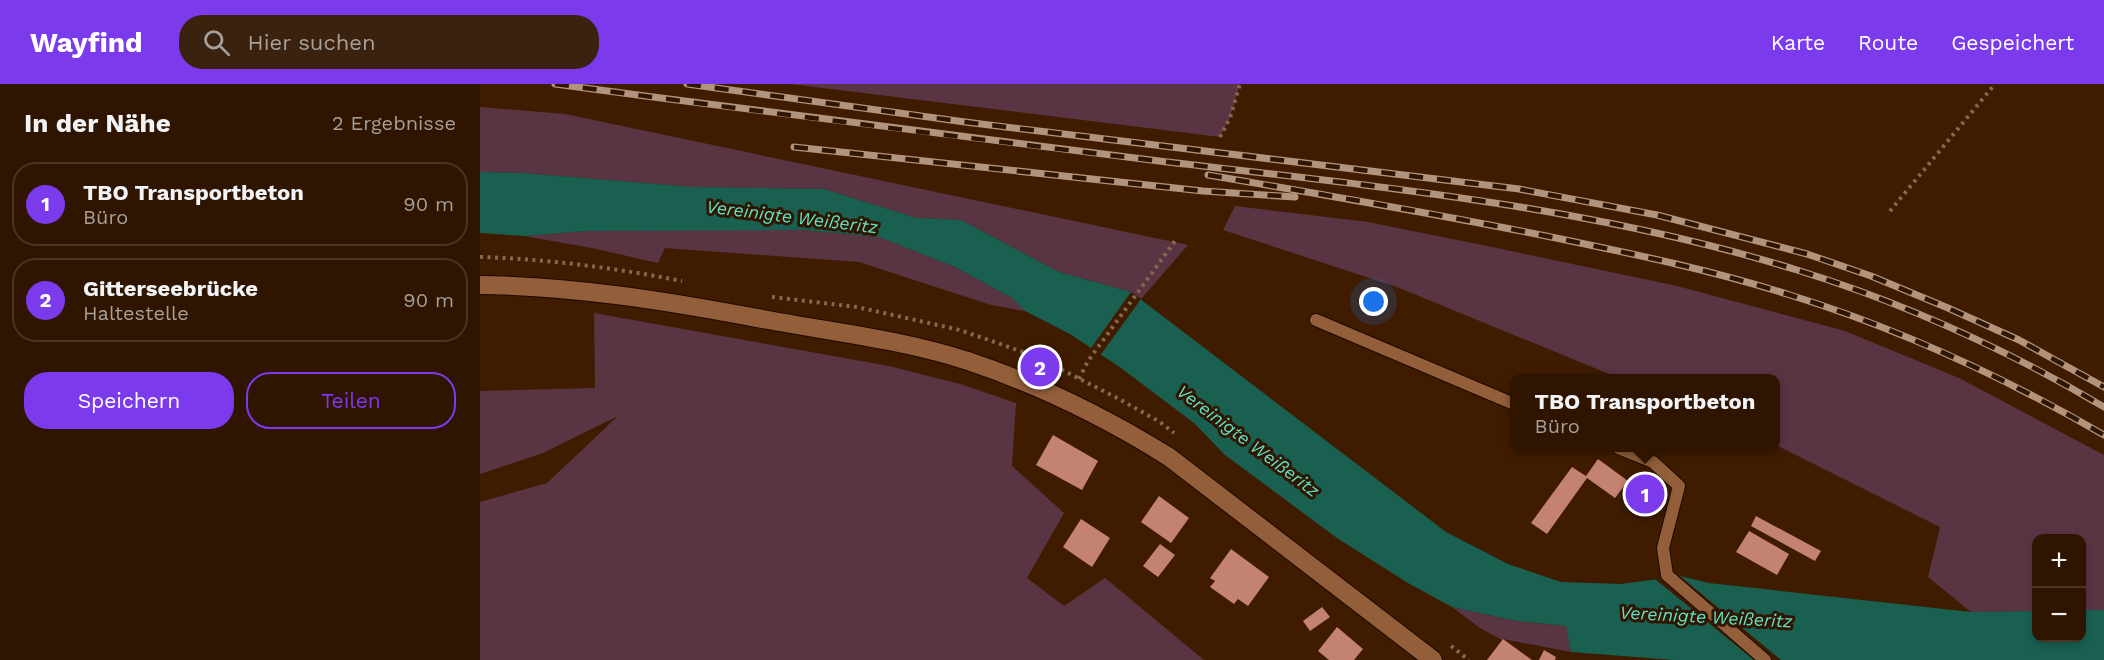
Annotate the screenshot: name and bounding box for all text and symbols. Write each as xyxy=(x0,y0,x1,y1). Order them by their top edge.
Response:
search box xyxy=(179,15,599,69)
text: Wayfind xyxy=(30,26,143,59)
icon: search xyxy=(200,26,233,59)
text: Hier suchen xyxy=(248,30,376,55)
text: Karte xyxy=(1771,30,1825,55)
text: Route xyxy=(1858,30,1918,55)
text: Gespeichert xyxy=(1951,30,2074,55)
text: In der Nähe xyxy=(24,108,171,138)
text: 2 Ergebnisse xyxy=(332,111,456,135)
text: TBO Transportbeton xyxy=(83,180,304,205)
text: 1 xyxy=(41,192,50,216)
text: 90 m xyxy=(403,192,454,216)
water label: Vereinigte Weißeritz xyxy=(705,196,880,238)
text: Büro xyxy=(83,205,128,229)
text: Gitterseebrücke xyxy=(83,276,258,301)
your location xyxy=(1359,287,1388,316)
text: 2 xyxy=(40,288,51,312)
text: 90 m xyxy=(403,288,454,312)
text: Haltestelle xyxy=(83,301,189,325)
pin: 2 xyxy=(1020,344,1060,390)
button: Speichern xyxy=(24,372,234,429)
button: Teilen xyxy=(246,372,456,429)
popup xyxy=(1510,374,1780,452)
water label: Vereinigte Weißeritz xyxy=(1173,380,1324,501)
text: TBO Transportbeton xyxy=(1535,389,1755,414)
text: Büro xyxy=(1535,414,1580,438)
pin: 1 xyxy=(1626,472,1664,516)
map controls xyxy=(2032,534,2086,642)
button: + xyxy=(2032,534,2086,588)
button: − xyxy=(2032,588,2086,642)
water label: Vereinigte Weißeritz xyxy=(1619,601,1793,632)

